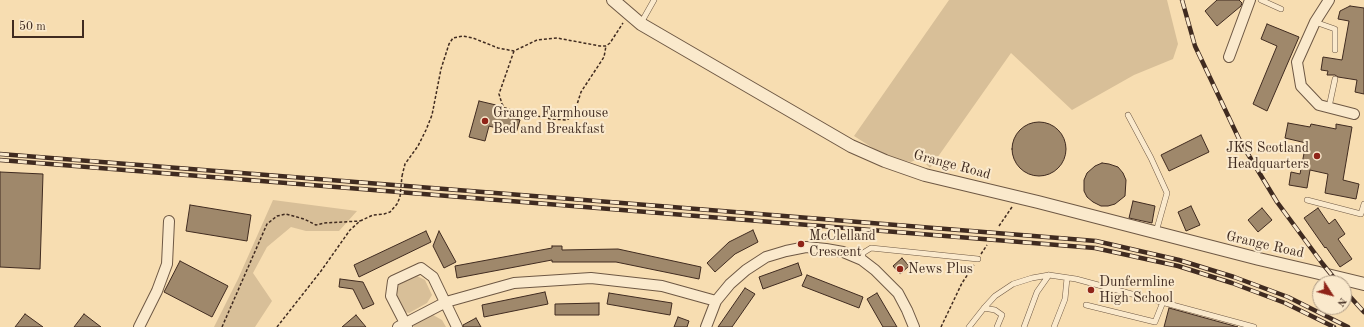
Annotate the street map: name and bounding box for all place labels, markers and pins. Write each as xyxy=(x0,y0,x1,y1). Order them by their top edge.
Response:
place label: Grange Farmhouse Bed and Breakfast xyxy=(493,105,608,138)
marker: Grange Farmhouse Bed and Breakfast xyxy=(480,116,490,126)
place label: JKS Scotland Headquarters xyxy=(1226,140,1309,172)
marker: JKS Scotland Headquarters xyxy=(1312,151,1322,161)
place label: McClelland Crescent xyxy=(809,228,876,260)
marker: McClelland Crescent xyxy=(796,239,806,249)
place label: News Plus xyxy=(908,261,973,277)
marker: News Plus xyxy=(895,264,905,274)
place label: Dunfermline High School xyxy=(1099,274,1174,306)
marker: Dunfermline High School xyxy=(1086,285,1096,295)

